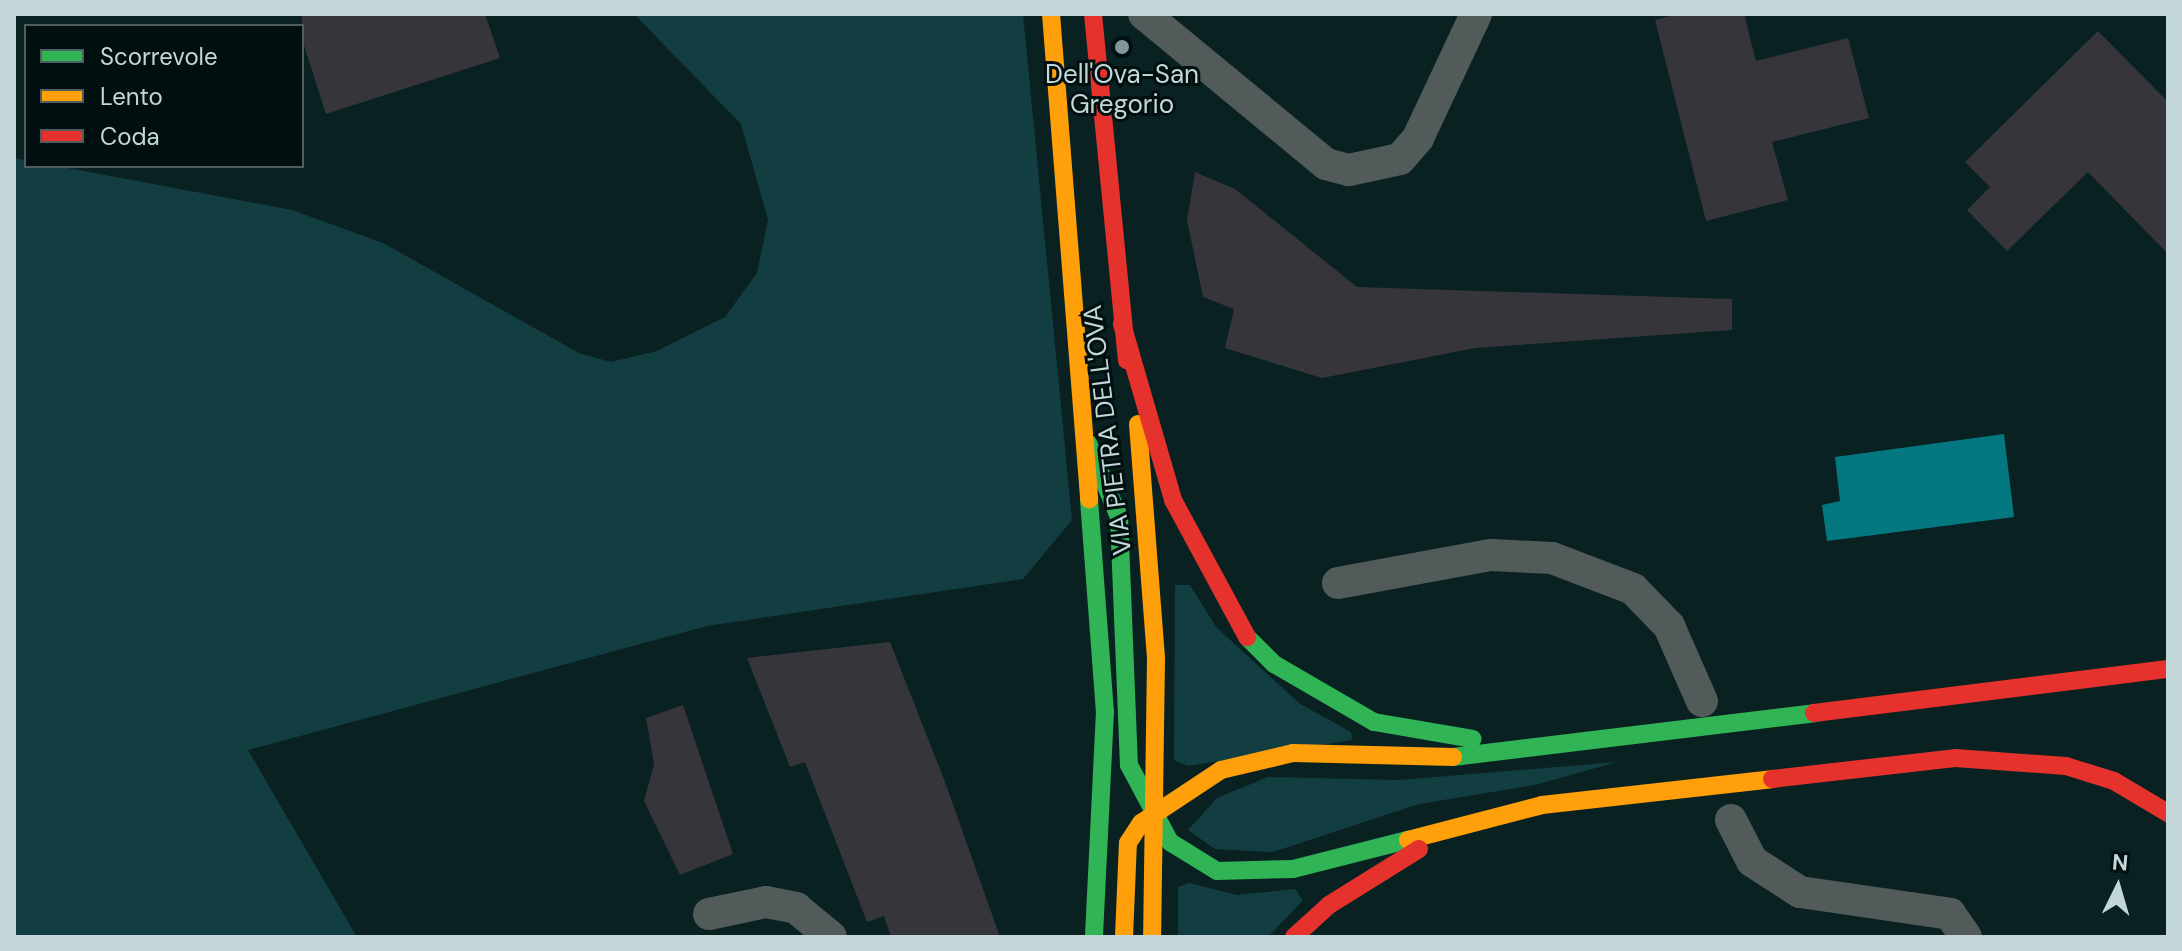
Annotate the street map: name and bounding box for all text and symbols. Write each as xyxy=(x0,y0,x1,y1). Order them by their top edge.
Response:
legend xyxy=(24,24,304,168)
marker: Dell'Ova-San Gregorio xyxy=(1113,38,1131,56)
text: Scorrevole xyxy=(100,41,218,72)
place label: Dell'Ova-San Gregorio xyxy=(1045,59,1199,120)
text: Lento xyxy=(100,81,163,112)
text: Coda xyxy=(100,121,160,152)
street label: VIA PIETRA DELL'OVA xyxy=(1077,303,1139,557)
north arrow xyxy=(2078,847,2158,927)
text: N xyxy=(2111,847,2129,878)

